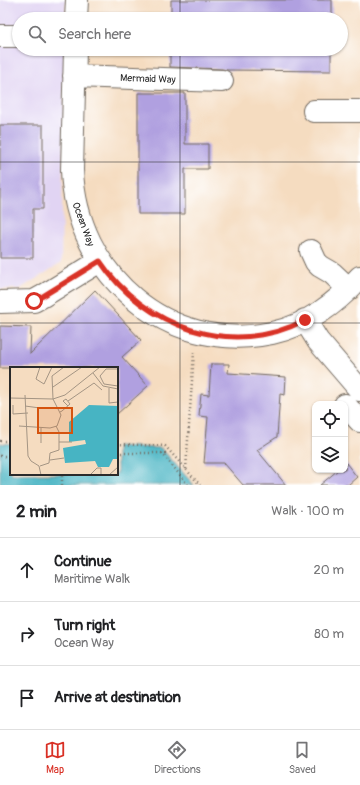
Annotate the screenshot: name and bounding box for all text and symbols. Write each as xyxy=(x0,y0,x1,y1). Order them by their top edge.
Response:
search box xyxy=(12,12,348,56)
icon: search xyxy=(26,23,48,45)
text: Search here xyxy=(58,25,131,44)
street label: Mermaid Way xyxy=(120,72,177,86)
street label: Ocean Way xyxy=(70,201,97,249)
route start xyxy=(25,292,43,310)
route end xyxy=(296,311,314,329)
inset map xyxy=(10,367,118,475)
map controls xyxy=(312,401,348,473)
button: locate xyxy=(312,401,348,437)
button: layers xyxy=(312,437,348,473)
text: 2 min xyxy=(16,501,57,522)
text: Walk · 100 m xyxy=(271,503,344,519)
text: Continue xyxy=(54,552,112,571)
icon: ahead xyxy=(16,559,38,581)
text: 20 m xyxy=(313,562,344,578)
text: Maritime Walk xyxy=(54,571,130,587)
text: Turn right xyxy=(54,616,115,635)
icon: right xyxy=(16,623,38,645)
text: 80 m xyxy=(314,626,344,642)
text: Ocean Way xyxy=(54,635,114,651)
icon: arrive xyxy=(16,687,38,709)
text: Arrive at destination xyxy=(54,688,181,707)
tab: Map xyxy=(44,739,66,776)
tab: Directions xyxy=(154,739,201,776)
tab: Saved xyxy=(289,739,316,776)

